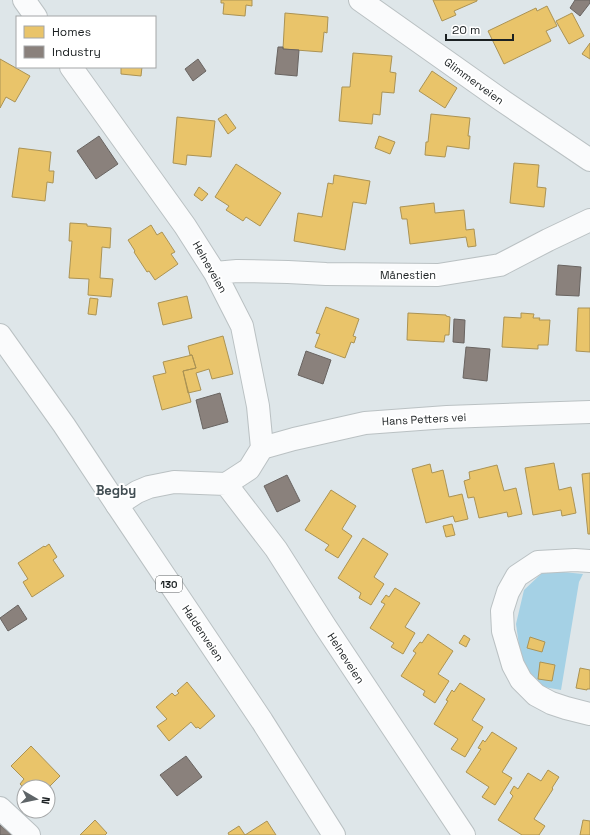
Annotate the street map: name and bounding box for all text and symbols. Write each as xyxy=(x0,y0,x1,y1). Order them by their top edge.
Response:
legend xyxy=(16,16,156,68)
scale bar xyxy=(446,16,513,42)
text: 20 m xyxy=(452,22,480,38)
text: Homes xyxy=(52,24,91,40)
text: Industry xyxy=(52,44,101,60)
street label: Glimmerveien xyxy=(441,55,507,107)
street label: Helneveien xyxy=(190,239,230,295)
street label: Månestien xyxy=(380,268,436,282)
street label: Hans Petters vei xyxy=(381,410,467,428)
district label: Begby xyxy=(96,482,136,499)
road number: 130 xyxy=(156,576,182,592)
street label: Haldenveien xyxy=(179,602,227,664)
street label: Helneveien xyxy=(324,630,368,686)
north arrow xyxy=(16,779,56,819)
text: N xyxy=(38,796,53,805)

